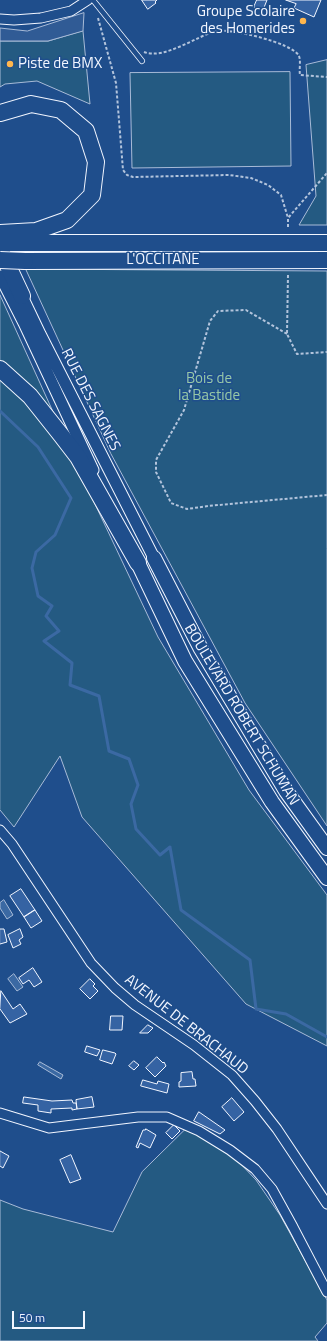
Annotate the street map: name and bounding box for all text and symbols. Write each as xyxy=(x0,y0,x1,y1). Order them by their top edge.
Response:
place label: Groupe Scolaire des Homerides xyxy=(197,3,295,38)
marker: Groupe Scolaire des Homerides xyxy=(298,16,308,26)
place label: Piste de BMX xyxy=(18,55,102,73)
marker: Piste de BMX xyxy=(5,59,15,69)
street label: L'OCCITANE xyxy=(126,251,200,269)
street label: RUE DES SAGNES xyxy=(56,346,124,454)
park label: Bois de la Bastide xyxy=(178,370,240,405)
street label: BOULEVARD ROBERT SCHUMAN xyxy=(180,621,302,809)
street label: AVENUE DE BRACHAUD xyxy=(121,971,251,1079)
scale bar xyxy=(14,1303,87,1329)
text: 50 m xyxy=(19,1308,45,1327)

